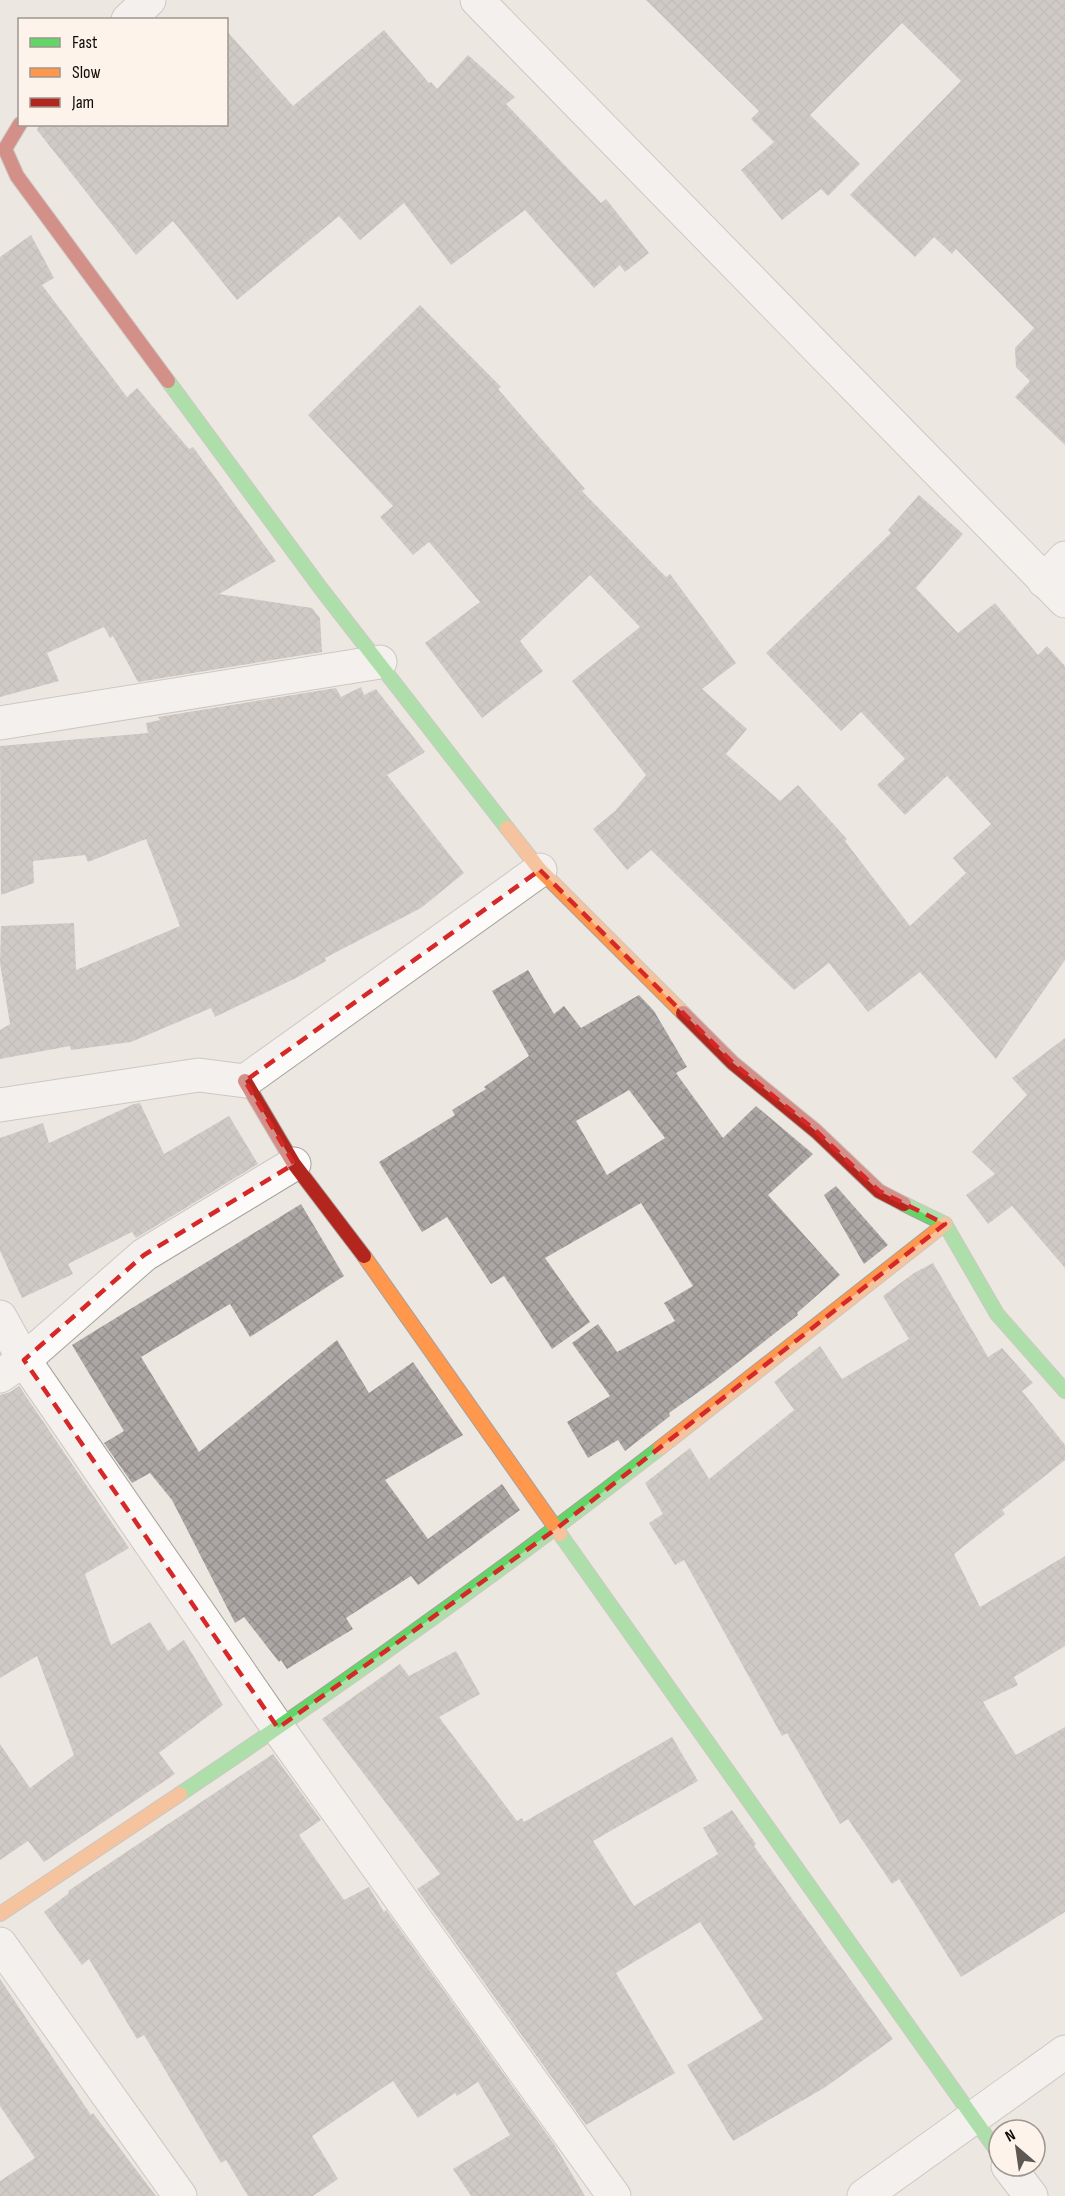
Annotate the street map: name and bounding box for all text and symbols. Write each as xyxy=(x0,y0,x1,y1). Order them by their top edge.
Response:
legend xyxy=(18,18,228,126)
text: Fast xyxy=(72,32,98,53)
text: Slow xyxy=(72,62,101,83)
text: Jam xyxy=(71,92,94,113)
north arrow xyxy=(987,2118,1047,2178)
text: N xyxy=(1002,2126,1019,2147)

